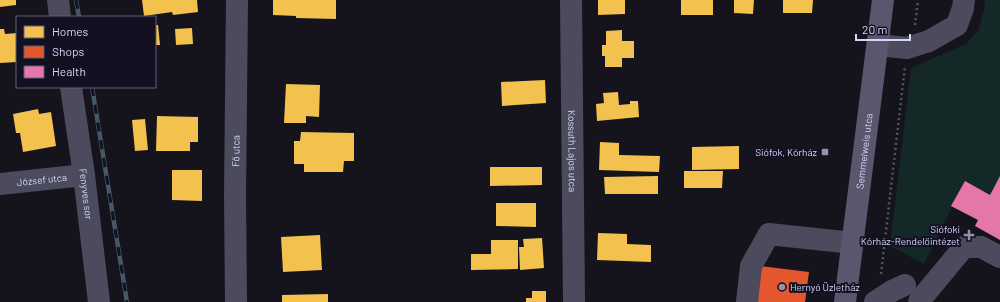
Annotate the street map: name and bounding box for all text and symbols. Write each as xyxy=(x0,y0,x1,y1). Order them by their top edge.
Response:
legend xyxy=(16,16,156,88)
scale bar xyxy=(856,16,910,42)
text: 20 m xyxy=(862,22,888,36)
text: Homes xyxy=(52,24,89,38)
text: Shops xyxy=(52,44,85,58)
text: Health xyxy=(52,64,86,78)
street label: Kossuth Lajos utca xyxy=(566,110,579,192)
street label: Semmelweis utca xyxy=(853,113,875,190)
street label: Fő utca xyxy=(229,135,242,167)
place label: Siófok, Kórház xyxy=(755,146,818,158)
marker: Siófok, Kórház xyxy=(820,147,830,157)
street label: Fenyves sor xyxy=(77,168,95,220)
street label: József utca xyxy=(16,171,67,188)
place label: Siófoki Kórház-Rendelőintézet xyxy=(861,223,960,247)
marker: Siófoki Kórház-Rendelőintézet xyxy=(963,229,975,241)
place label: Hernyó Üzletház xyxy=(790,281,860,293)
marker: Hernyó Üzletház xyxy=(777,282,787,292)

